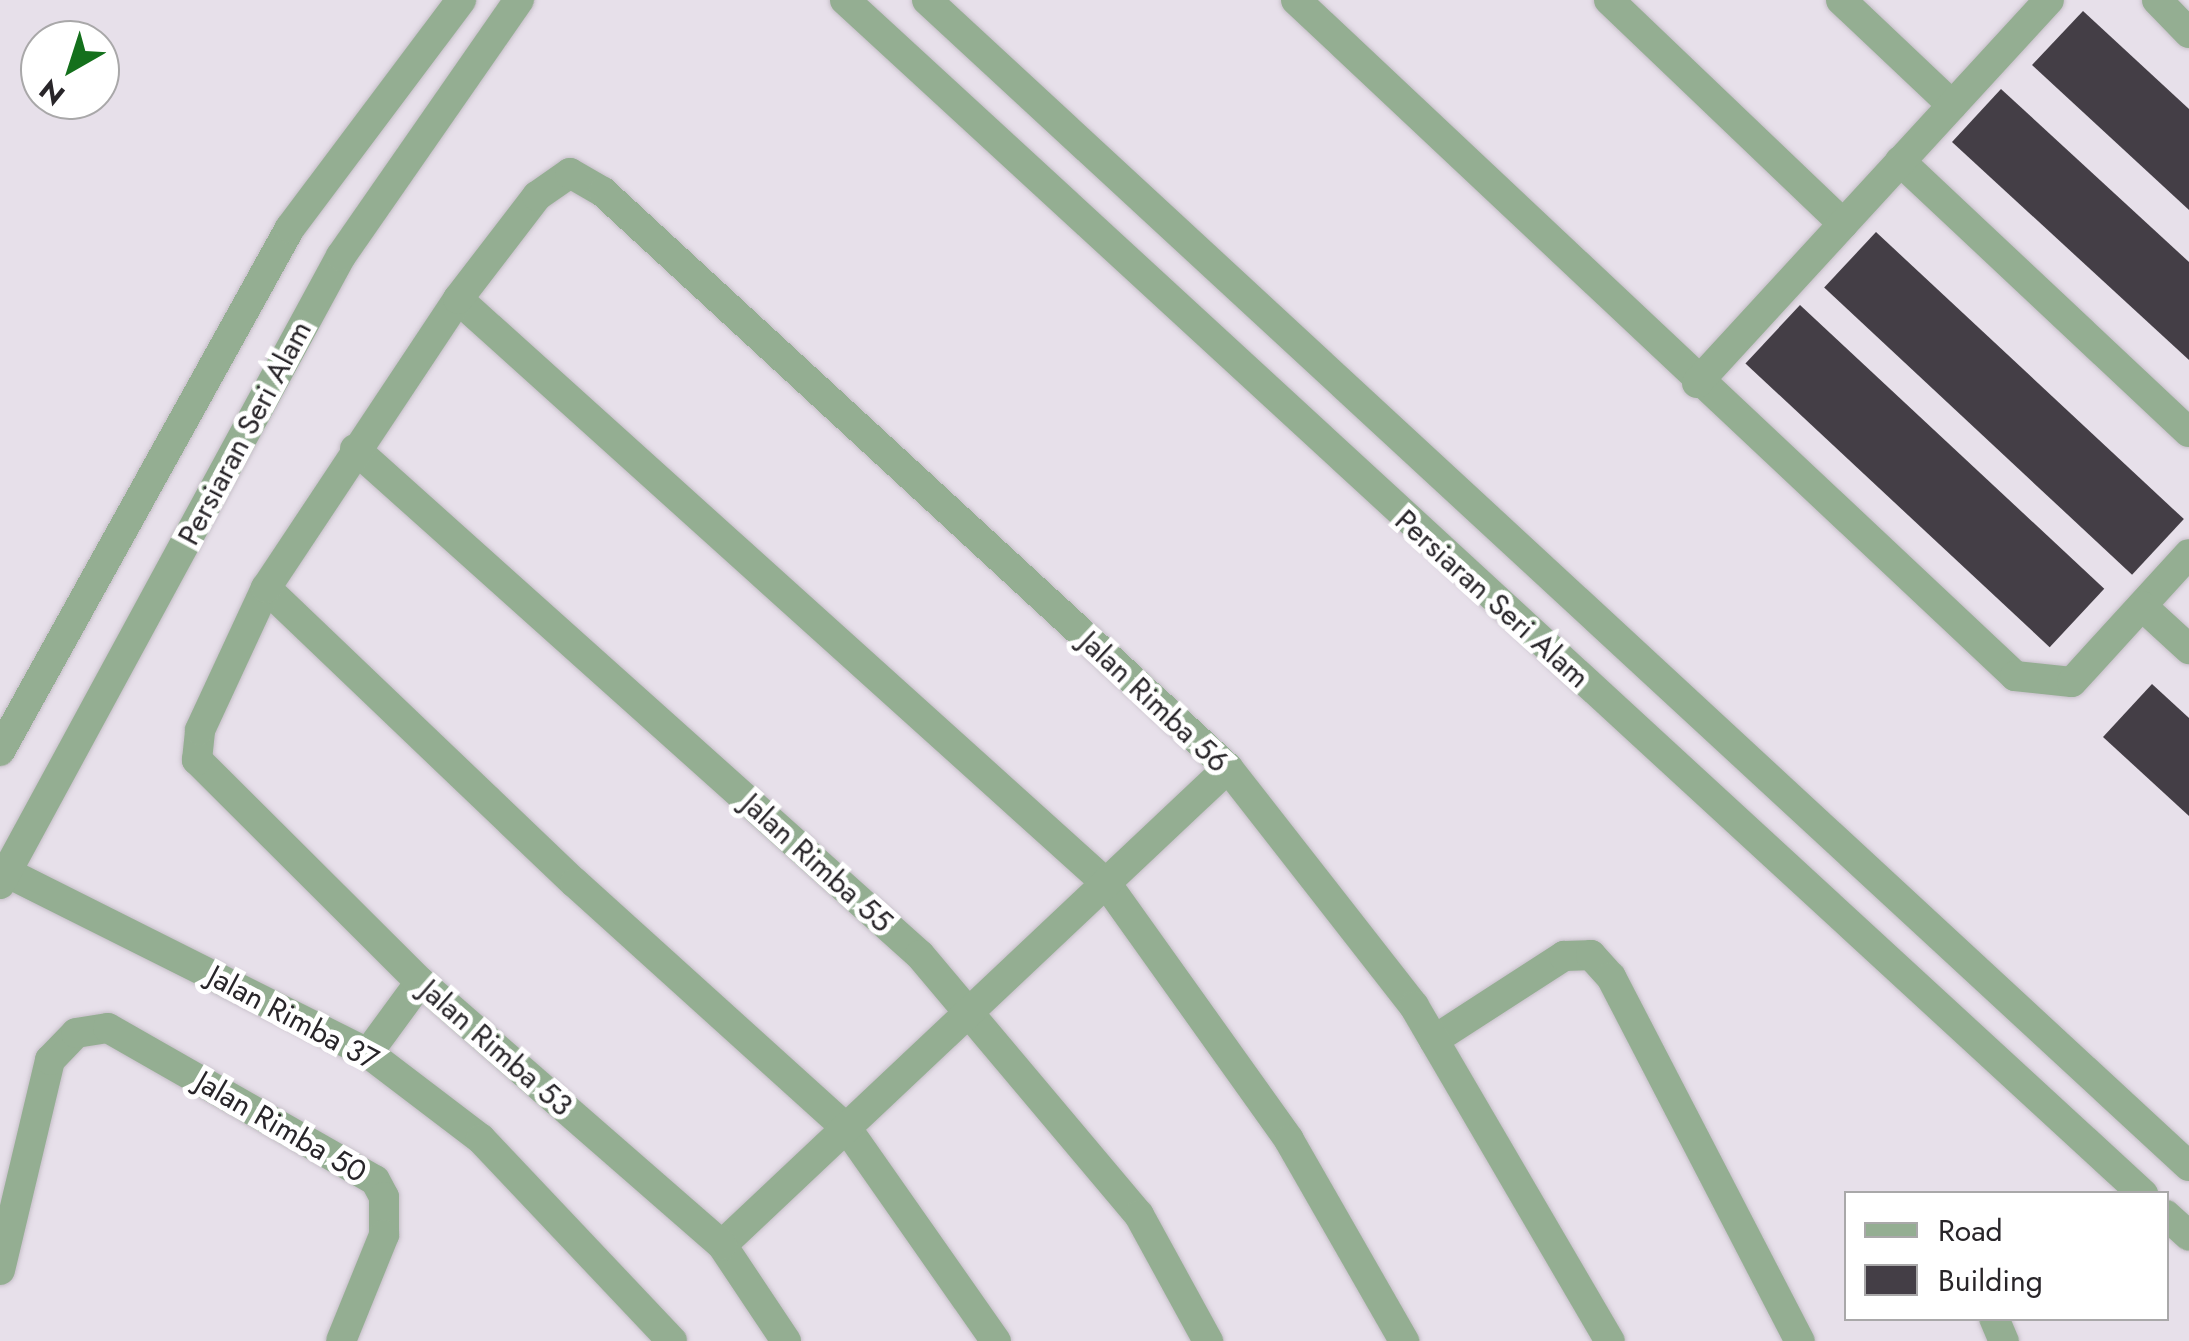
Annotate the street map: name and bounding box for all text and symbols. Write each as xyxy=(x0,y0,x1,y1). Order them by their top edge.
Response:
north arrow xyxy=(20,20,120,120)
text: N xyxy=(31,69,74,115)
street label: Persiaran Seri Alam xyxy=(171,315,319,551)
street label: Persiaran Seri Alam xyxy=(1388,502,1596,696)
street label: Jalan Rimba 56 xyxy=(1072,624,1236,780)
street label: Jalan Rimba 55 xyxy=(734,786,900,940)
street label: Jalan Rimba 37 xyxy=(202,958,384,1078)
street label: Jalan Rimba 53 xyxy=(413,972,579,1124)
street label: Jalan Rimba 50 xyxy=(189,1064,373,1190)
legend xyxy=(1844,1191,2169,1321)
text: Road xyxy=(1938,1209,2003,1252)
text: Building xyxy=(1938,1259,2043,1302)

